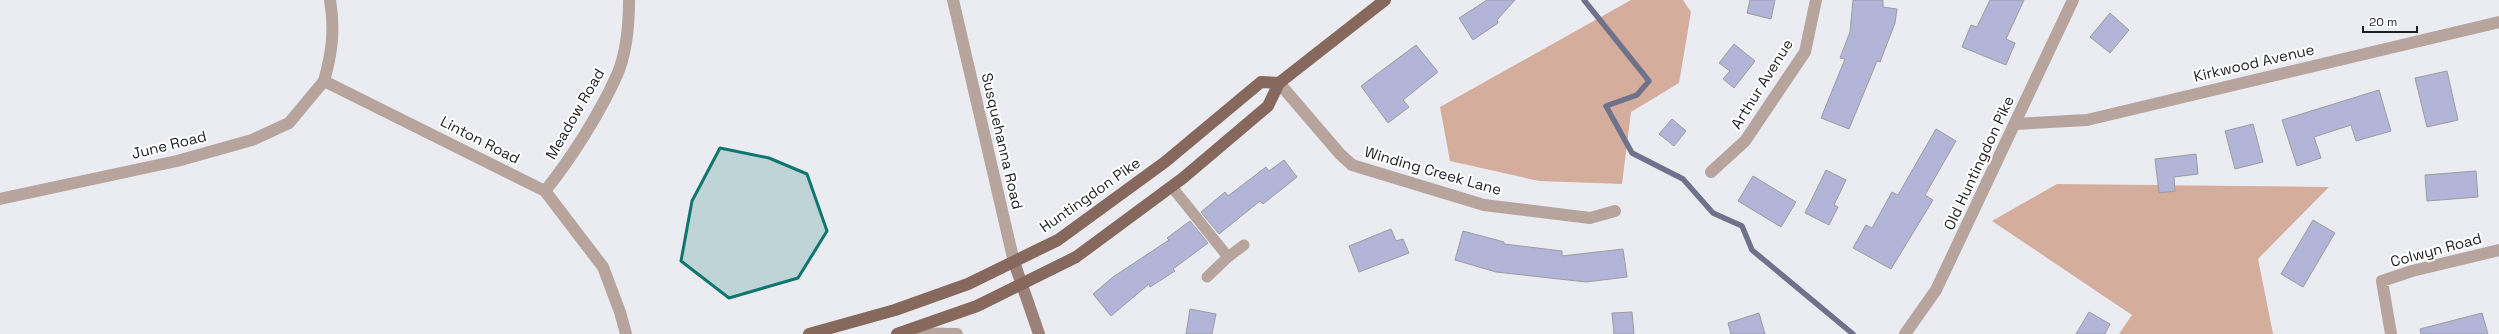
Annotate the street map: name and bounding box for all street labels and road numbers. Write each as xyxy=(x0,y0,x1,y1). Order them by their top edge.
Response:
street label: Arthur Avenue xyxy=(1726,35,1797,132)
street label: Kirkwood Avenue xyxy=(2192,39,2316,86)
street label: Meadow Road xyxy=(541,65,608,163)
street label: Susquehanna Road xyxy=(978,71,1027,211)
street label: Old Huntingdon Pike xyxy=(1939,93,2018,233)
street label: Linton Road xyxy=(437,111,523,168)
street label: June Road xyxy=(129,126,208,163)
street label: Winding Creek Lane xyxy=(1362,142,1504,199)
street label: Huntingdon Pike xyxy=(1036,153,1144,236)
street label: Colwyn Road xyxy=(2388,228,2484,271)

